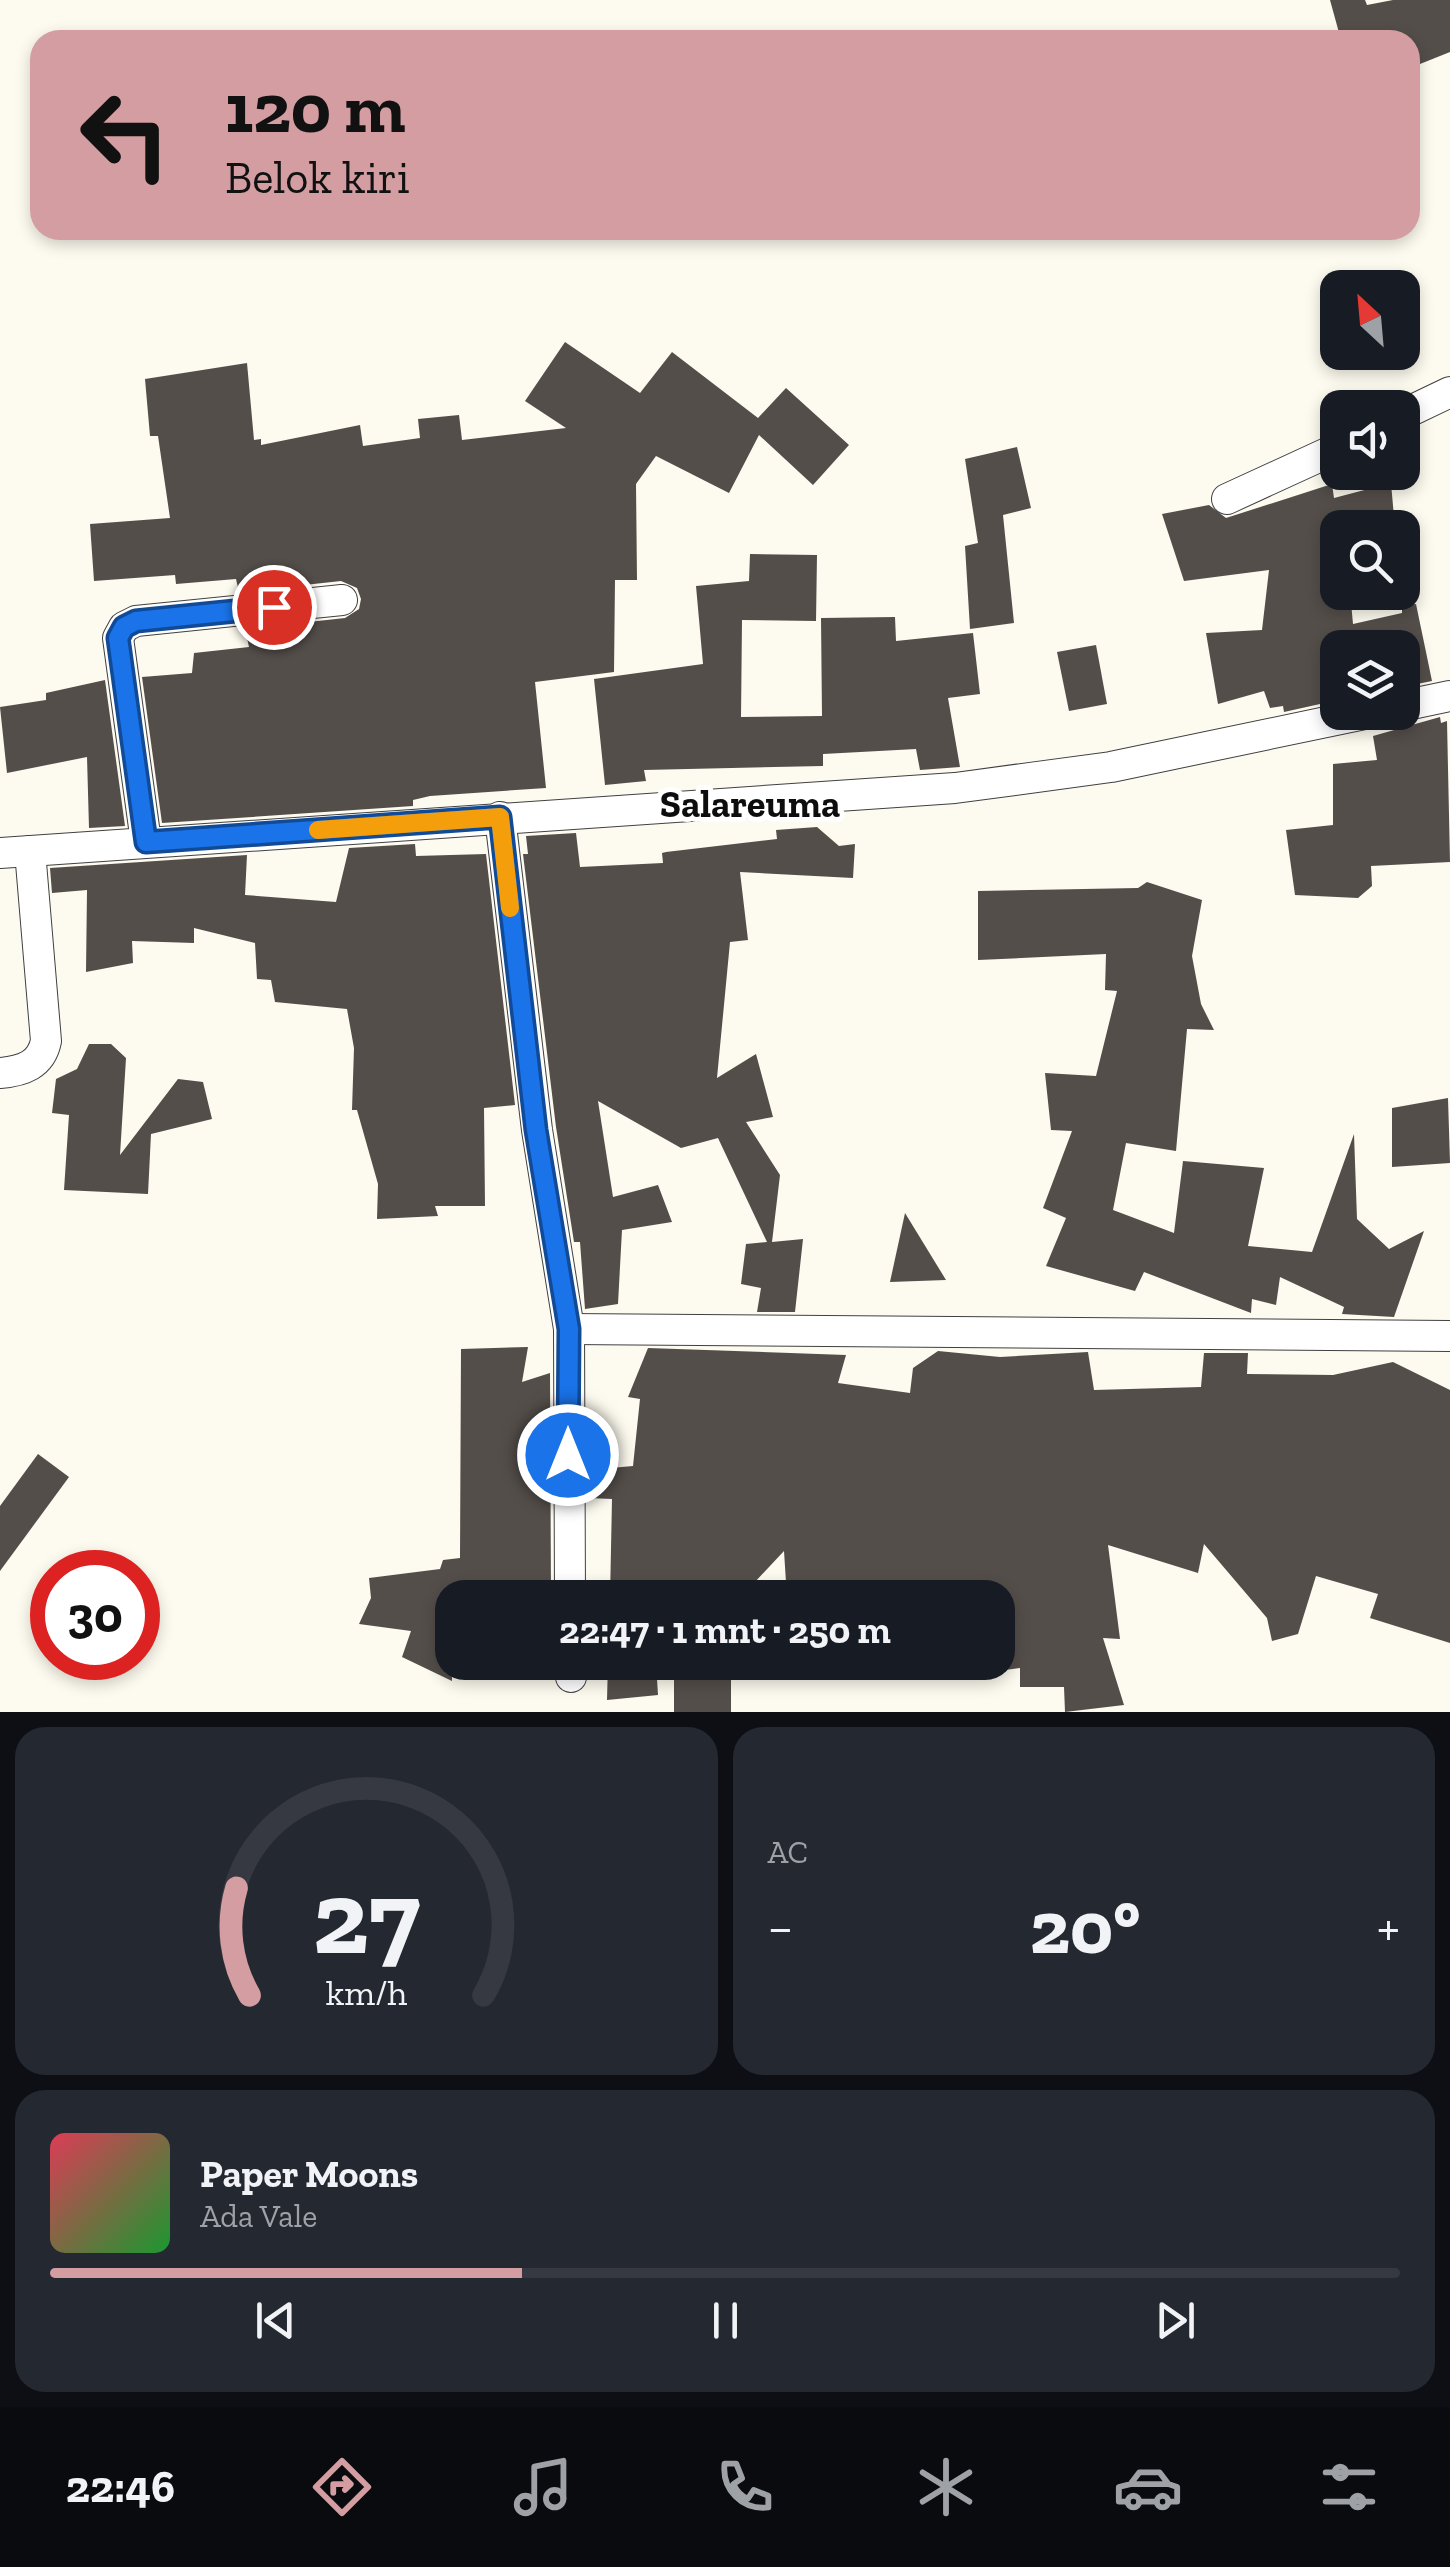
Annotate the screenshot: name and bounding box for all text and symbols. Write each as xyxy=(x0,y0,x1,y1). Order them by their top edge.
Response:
text: 120 m xyxy=(225,66,406,150)
icon: left xyxy=(60,70,190,200)
text: Belok kiri xyxy=(225,151,410,205)
north arrow xyxy=(1320,270,1420,370)
map controls xyxy=(1320,270,1420,730)
button: sound xyxy=(1320,390,1420,490)
button: search xyxy=(1320,510,1420,610)
pin xyxy=(232,565,317,650)
icon: arrive xyxy=(247,580,302,635)
button: layers xyxy=(1320,630,1420,730)
district label: Salareuma xyxy=(660,781,840,827)
position arrow xyxy=(516,1403,620,1507)
speed limit sign: 30 xyxy=(30,1550,160,1680)
text: 22:47 · 1 mnt · 250 m xyxy=(559,1607,891,1653)
text: AC xyxy=(768,1833,808,1871)
text: 27 xyxy=(313,1855,420,1980)
text: 20° xyxy=(1030,1882,1140,1972)
text: − xyxy=(768,1894,793,1960)
text: + xyxy=(1377,1894,1400,1960)
text: km/h xyxy=(325,1971,407,2014)
text: Paper Moons xyxy=(200,2151,418,2197)
text: Ada Vale xyxy=(200,2197,317,2235)
icon: previous xyxy=(248,2293,303,2348)
icon: pause xyxy=(698,2293,753,2348)
icon: next xyxy=(1148,2293,1203,2348)
icon: directions xyxy=(307,2452,377,2522)
icon: music xyxy=(508,2452,578,2522)
icon: phone xyxy=(710,2452,780,2522)
icon: climate xyxy=(911,2452,981,2522)
icon: car xyxy=(1113,2452,1183,2522)
icon: filters xyxy=(1314,2452,1384,2522)
text: 22:46 xyxy=(66,2460,175,2514)

